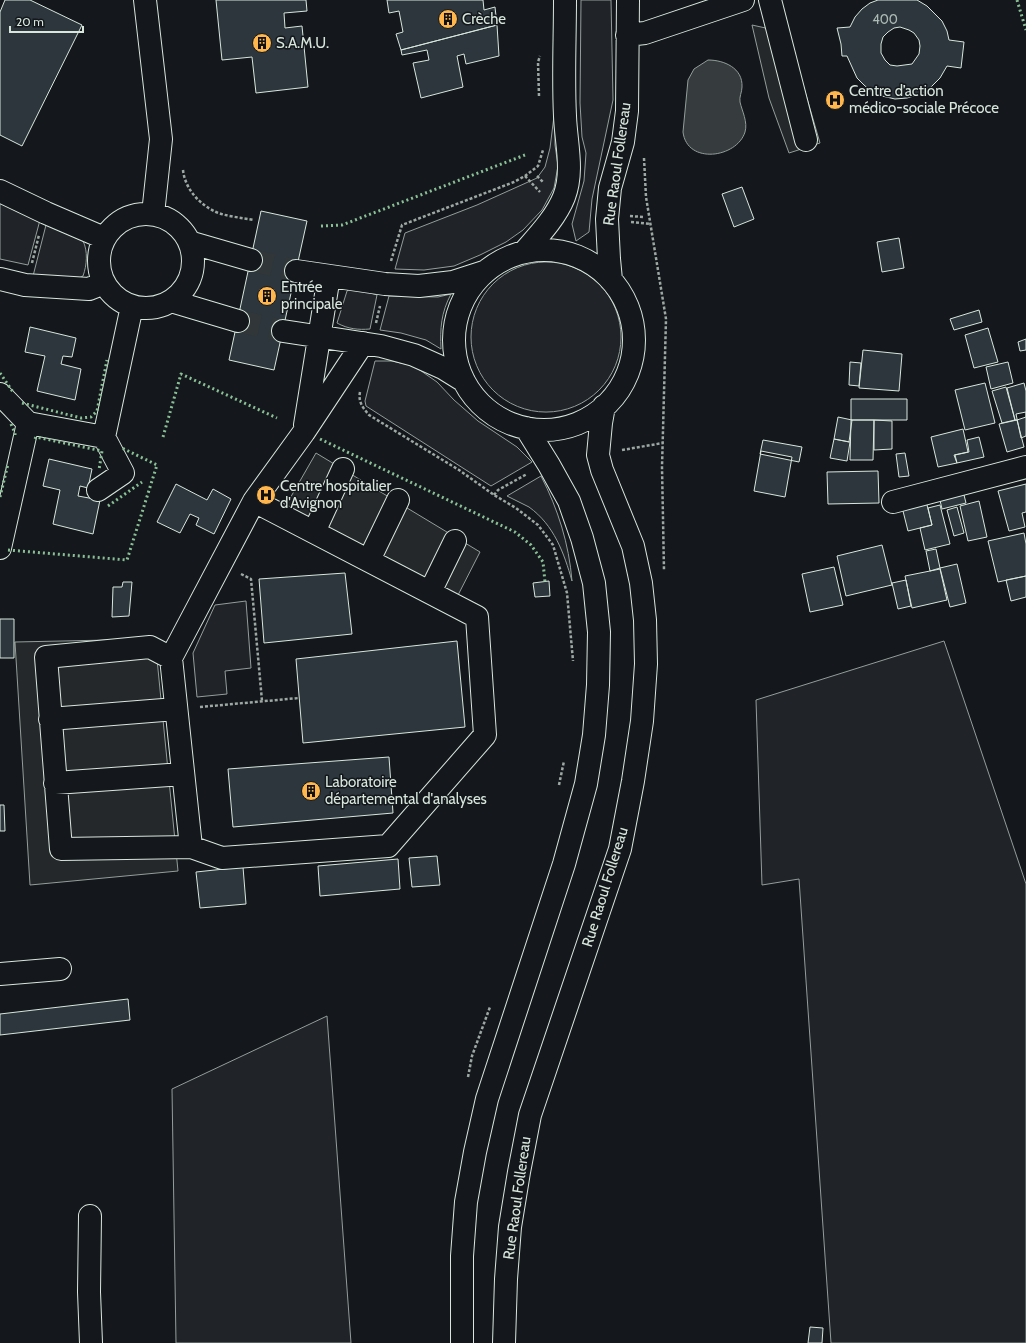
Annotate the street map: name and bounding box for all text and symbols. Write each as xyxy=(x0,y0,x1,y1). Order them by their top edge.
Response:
scale bar xyxy=(10,8,83,34)
building icon: Crèche xyxy=(437,8,459,30)
place label: Crèche xyxy=(462,10,506,28)
house number: 400 xyxy=(872,11,898,27)
text: 20 m xyxy=(16,14,44,29)
building icon: S.A.M.U. xyxy=(251,32,273,54)
place label: S.A.M.U. xyxy=(276,34,329,52)
place label: Centre d’action médico-sociale Précoce xyxy=(849,82,999,117)
hospital icon: Centre d’action médico-sociale Précoce xyxy=(824,89,846,111)
street label: Rue Raoul Follereau xyxy=(599,101,635,227)
place label: Entrée principale xyxy=(281,278,343,313)
building icon: Entrée principale xyxy=(256,285,278,307)
place label: Centre hospitalier d'Avignon xyxy=(280,477,391,512)
hospital icon: Centre hospitalier d'Avignon xyxy=(255,484,277,506)
place label: Laboratoire départemental d'analyses xyxy=(325,773,487,808)
building icon: Laboratoire départemental d'analyses xyxy=(300,780,322,802)
street label: Rue Raoul Follereau xyxy=(578,825,632,949)
street label: Rue Raoul Follereau xyxy=(499,1135,535,1261)

